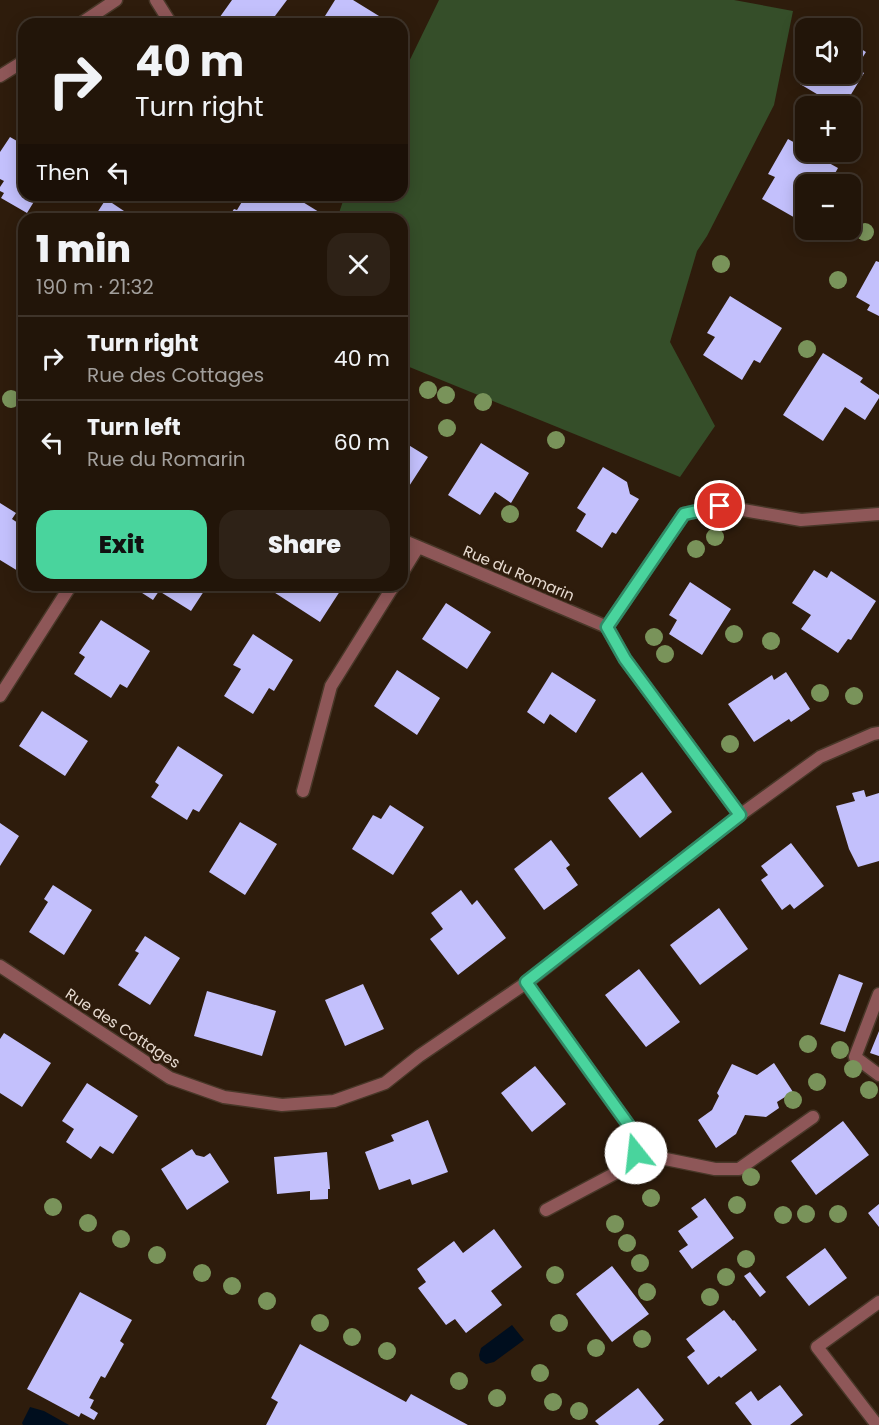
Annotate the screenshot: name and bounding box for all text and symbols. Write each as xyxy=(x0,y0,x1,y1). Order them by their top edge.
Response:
map controls xyxy=(795,18,861,240)
button: sound xyxy=(795,18,861,84)
text: 40 m xyxy=(135,32,244,91)
icon: right xyxy=(36,42,114,120)
text: Turn right xyxy=(135,88,264,125)
button: + xyxy=(795,96,861,162)
icon: left xyxy=(102,156,135,189)
text: Then xyxy=(36,157,90,188)
button: − xyxy=(795,174,861,240)
text: 1 min xyxy=(36,224,131,275)
button: close xyxy=(327,233,390,296)
text: 190 m · 21:32 xyxy=(36,273,154,301)
text: Turn right xyxy=(87,328,198,359)
icon: right xyxy=(36,342,69,375)
text: 40 m xyxy=(334,343,390,374)
text: Rue des Cottages xyxy=(87,361,264,389)
text: Turn left xyxy=(87,412,181,443)
icon: left xyxy=(36,426,69,459)
text: 60 m xyxy=(334,427,390,458)
text: Rue du Romarin xyxy=(87,445,246,473)
pin xyxy=(694,480,745,531)
icon: arrive xyxy=(703,489,736,522)
button: Exit xyxy=(36,510,207,579)
button: Share xyxy=(219,510,390,579)
street label: Rue du Romarin xyxy=(460,540,578,606)
street label: Rue des Cottages xyxy=(62,983,185,1073)
position arrow xyxy=(604,1121,668,1185)

